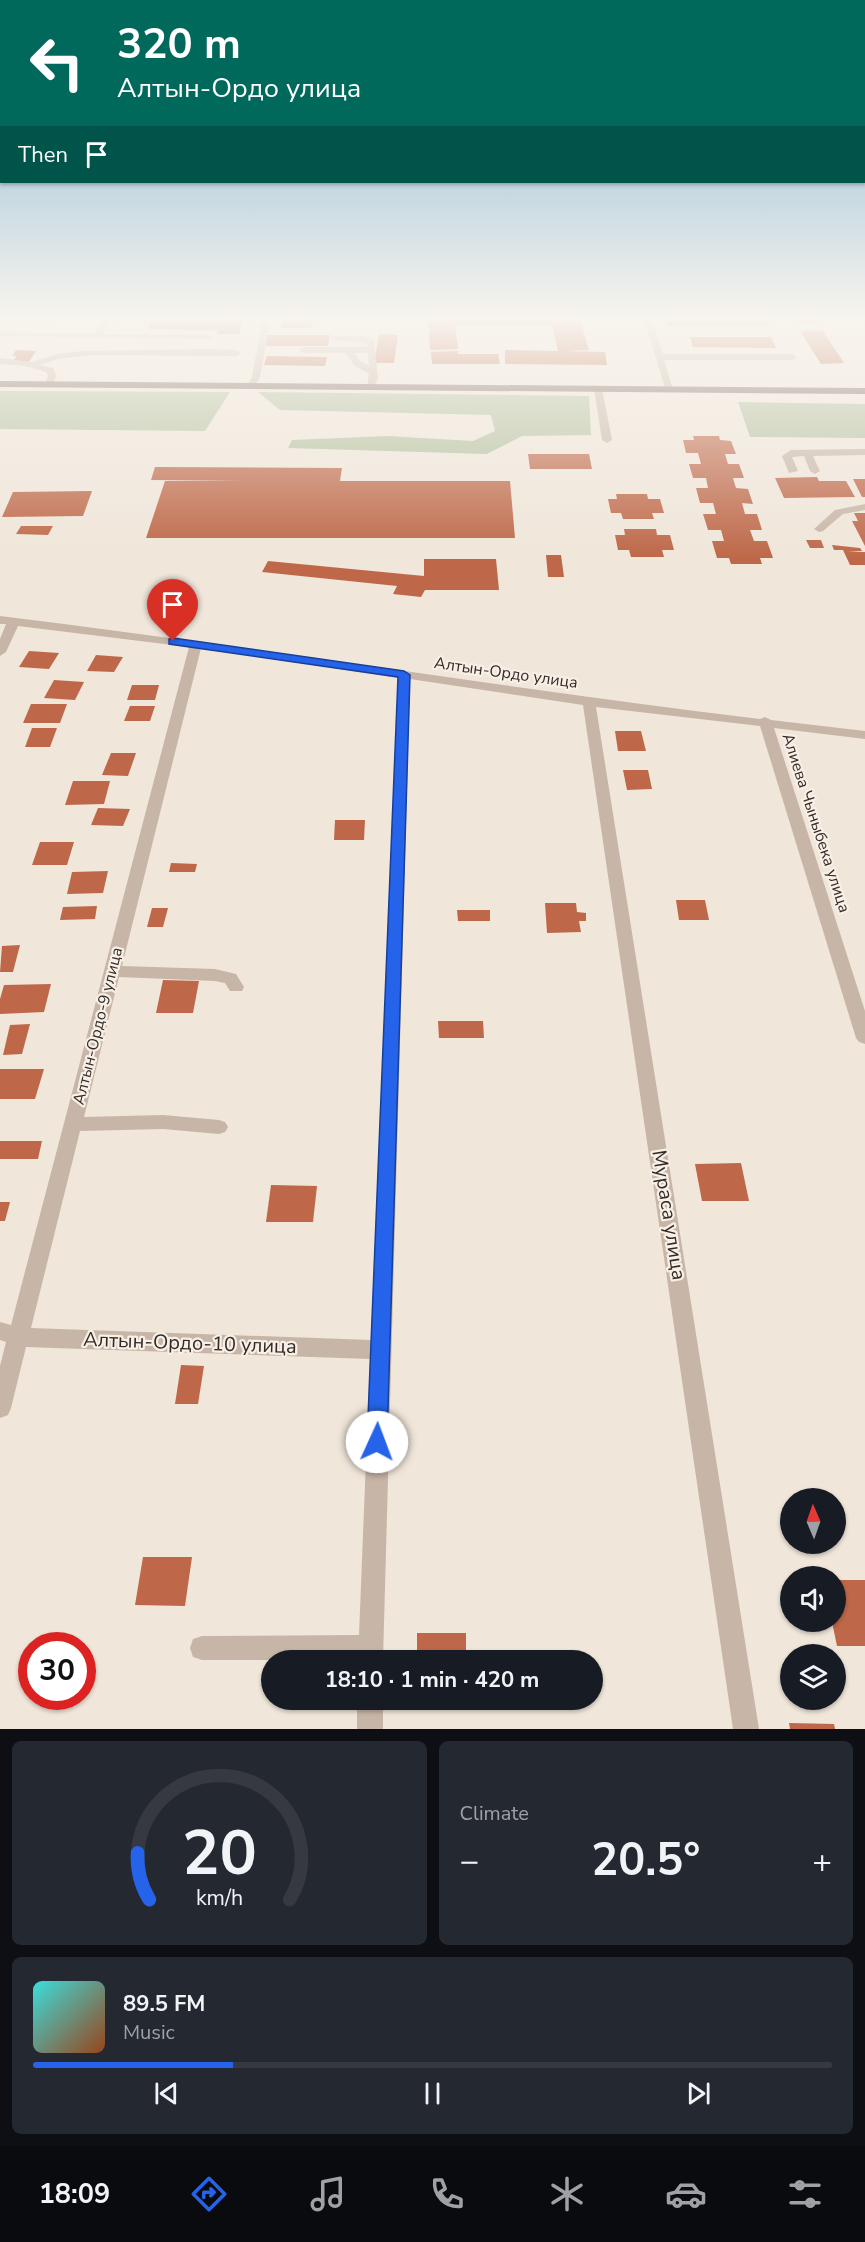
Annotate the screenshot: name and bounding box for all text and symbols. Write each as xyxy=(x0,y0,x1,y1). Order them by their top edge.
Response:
text: 320 m xyxy=(117,16,241,73)
icon: left xyxy=(18,24,96,102)
text: Алтын-Ордо улица xyxy=(117,70,361,107)
icon: arrive xyxy=(80,138,113,171)
text: Then xyxy=(18,140,68,170)
pin xyxy=(147,579,198,641)
icon: arrive xyxy=(156,588,189,621)
street label: Алтын-Ордо улица xyxy=(433,652,579,694)
street label: Алиева Чыныбека улица xyxy=(777,730,855,916)
street label: Алтын-Ордо-9 улица xyxy=(68,945,128,1107)
street label: Мураса улица xyxy=(645,1148,693,1282)
street label: Алтын-Ордо-10 улица xyxy=(83,1326,297,1360)
position arrow xyxy=(345,1410,409,1474)
north arrow xyxy=(780,1488,846,1554)
map controls xyxy=(780,1488,846,1710)
button: sound xyxy=(780,1566,846,1632)
speed limit sign: 30 xyxy=(18,1632,96,1710)
button: layers xyxy=(780,1644,846,1710)
text: 18:10 · 1 min · 420 m xyxy=(325,1665,539,1695)
text: Climate xyxy=(460,1800,529,1827)
text: 20 xyxy=(182,1811,257,1896)
text: 20.5° xyxy=(591,1830,700,1891)
text: − xyxy=(460,1839,479,1884)
text: + xyxy=(812,1839,832,1884)
text: km/h xyxy=(196,1883,243,1913)
text: 89.5 FM xyxy=(123,1989,205,2019)
text: Music xyxy=(123,2019,175,2046)
icon: previous xyxy=(150,2077,183,2110)
icon: pause xyxy=(416,2077,449,2110)
icon: next xyxy=(682,2077,715,2110)
icon: directions xyxy=(188,2173,230,2215)
icon: music xyxy=(307,2173,349,2215)
icon: phone xyxy=(426,2173,468,2215)
icon: climate xyxy=(546,2173,588,2215)
icon: car xyxy=(665,2173,707,2215)
icon: filters xyxy=(784,2173,826,2215)
text: 18:09 xyxy=(39,2176,110,2213)

